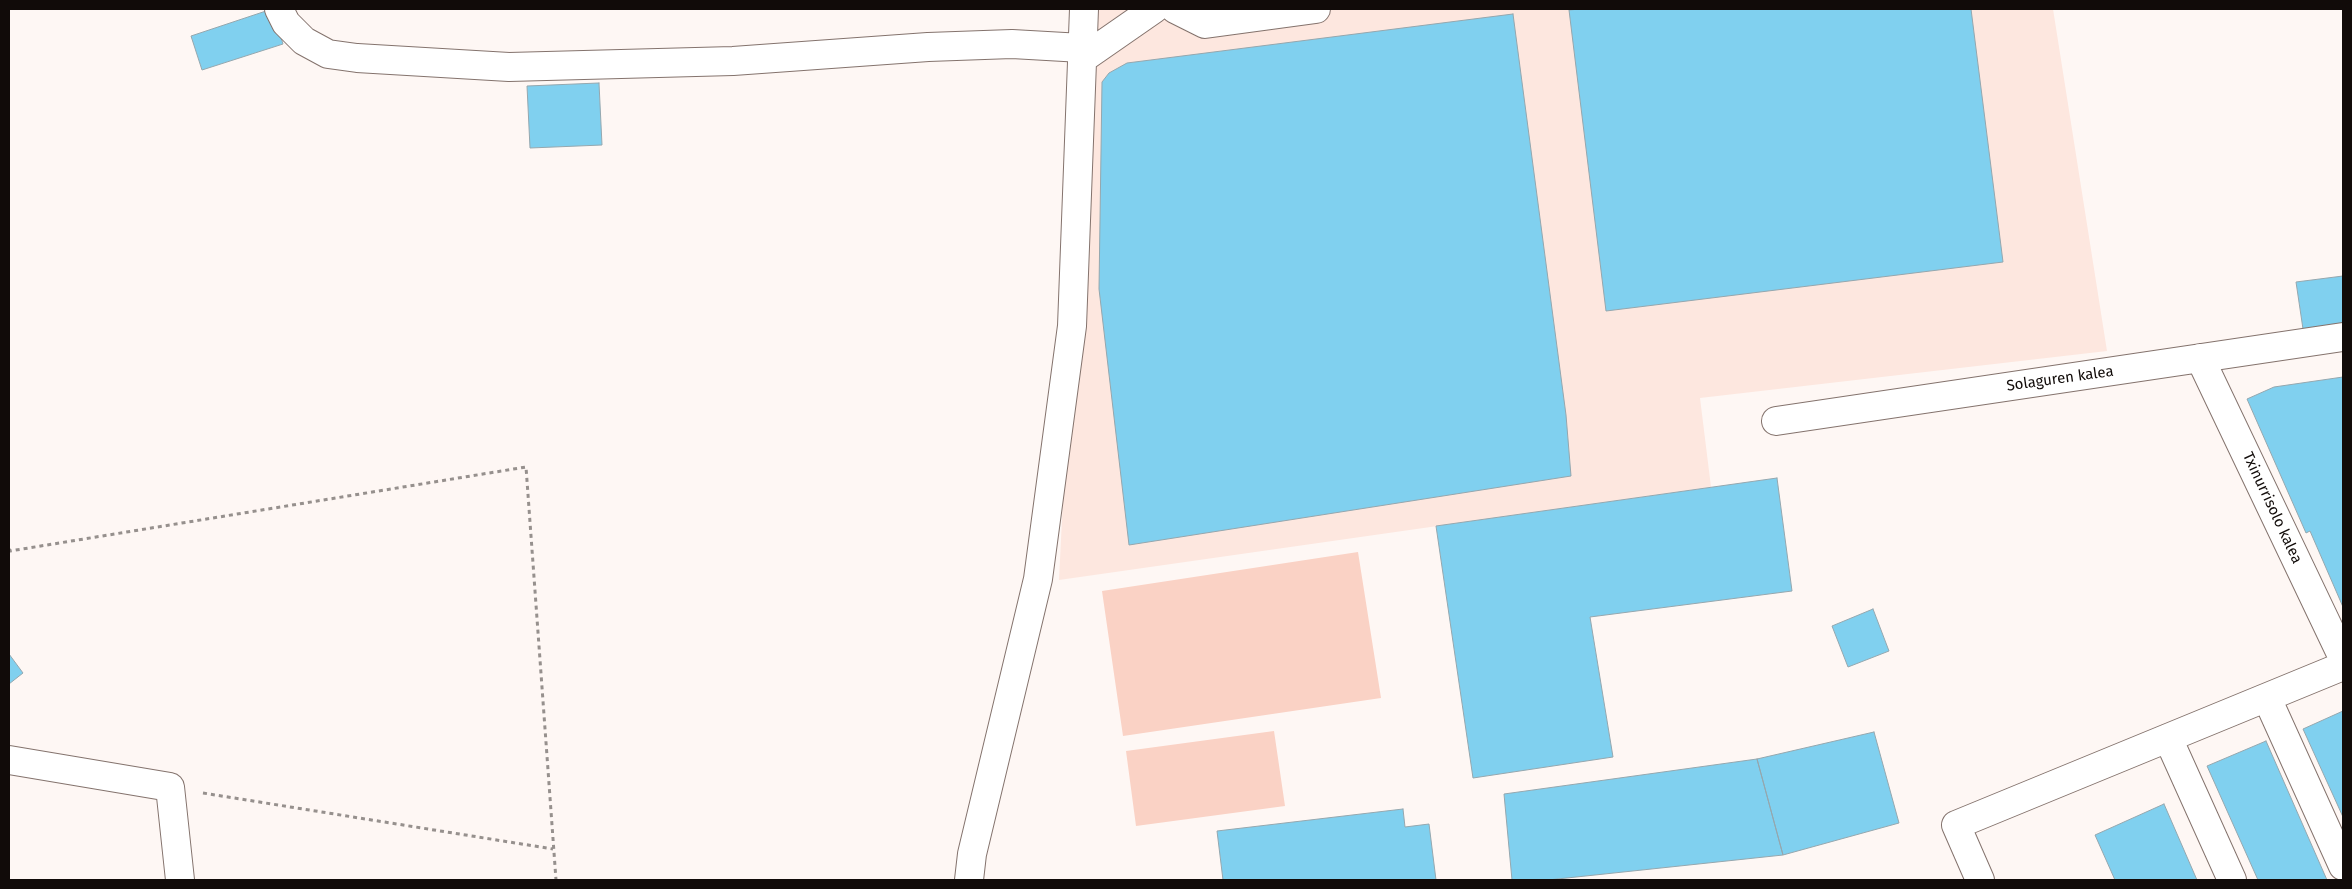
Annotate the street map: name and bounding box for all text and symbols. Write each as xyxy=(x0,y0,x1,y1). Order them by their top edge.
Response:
street label: Solaguren kalea xyxy=(2005,363,2115,395)
street label: Txinurrisolo kalea xyxy=(2238,449,2306,567)

